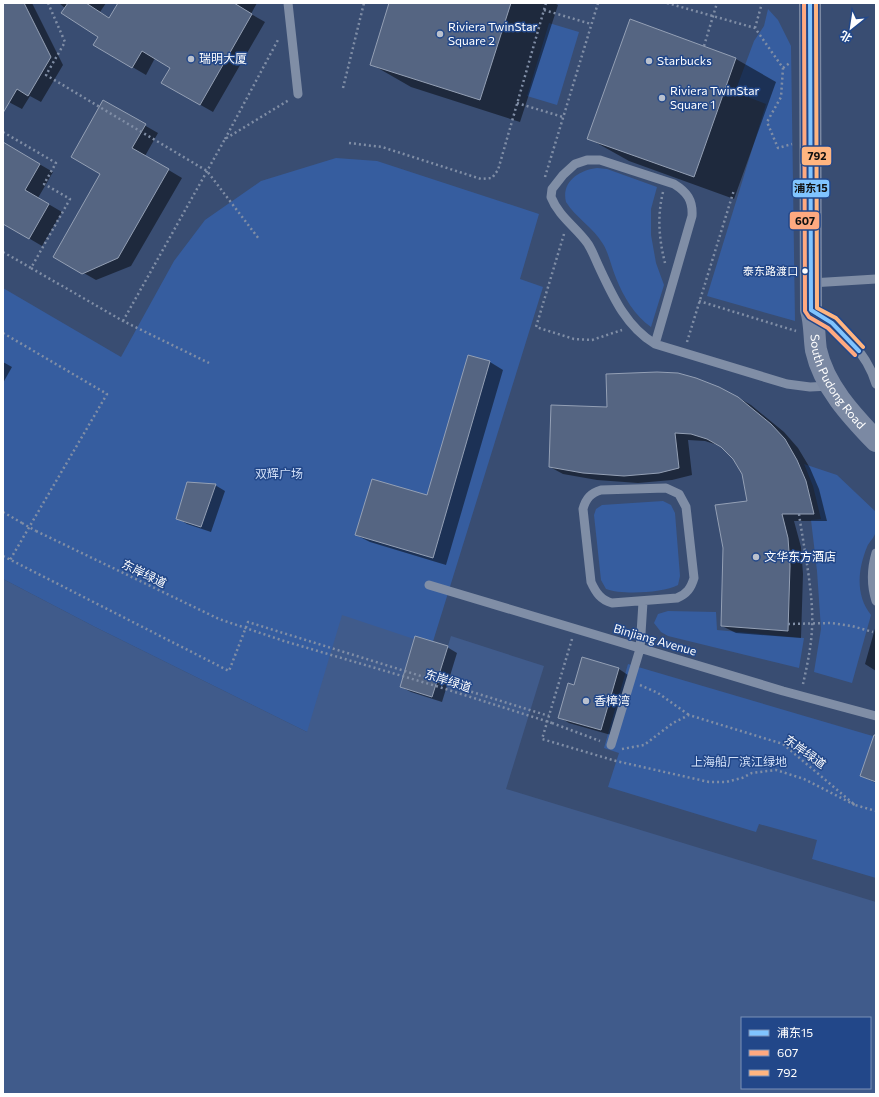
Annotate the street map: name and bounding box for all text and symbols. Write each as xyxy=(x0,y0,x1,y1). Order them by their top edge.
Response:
north arrow xyxy=(831,8,871,48)
place label: Riviera TwinStar Square 2 xyxy=(448,19,538,47)
marker: Riviera TwinStar Square 2 xyxy=(435,29,445,39)
text: 北 xyxy=(838,29,854,45)
place label: 瑞明大厦 xyxy=(199,51,247,65)
place label: Starbucks xyxy=(657,53,712,67)
marker: 瑞明大厦 xyxy=(186,54,196,64)
marker: Starbucks xyxy=(644,56,654,66)
place label: Riviera TwinStar Square 1 xyxy=(670,83,760,111)
marker: Riviera TwinStar Square 1 xyxy=(657,93,667,103)
line badge: 792 xyxy=(801,146,832,166)
text: 792 xyxy=(808,149,826,162)
line badge: 浦东15 xyxy=(792,179,830,198)
text: 浦东15 xyxy=(794,181,828,194)
line badge: 607 xyxy=(789,211,820,230)
text: 607 xyxy=(795,214,815,227)
place label: 泰东路渡口 xyxy=(743,264,798,277)
marker: 泰东路渡口 xyxy=(800,266,810,276)
street label: South Pudong Road xyxy=(809,334,869,431)
park label: 双辉广场 xyxy=(255,466,303,480)
place label: 文华东方酒店 xyxy=(764,549,836,563)
marker: 文华东方酒店 xyxy=(751,552,761,562)
street label: 东岸绿道 xyxy=(120,556,169,590)
street label: Binjiang Avenue xyxy=(612,620,698,658)
street label: 东岸绿道 xyxy=(423,666,473,694)
place label: 香樟湾 xyxy=(594,693,630,707)
marker: 香樟湾 xyxy=(581,696,591,706)
street label: 东岸绿道 xyxy=(782,731,829,771)
park label: 上海船厂滨江绿地 xyxy=(691,754,787,768)
legend xyxy=(741,1017,871,1089)
text: 浦东15 xyxy=(777,1025,813,1039)
text: 607 xyxy=(777,1045,798,1059)
text: 792 xyxy=(777,1065,798,1079)

